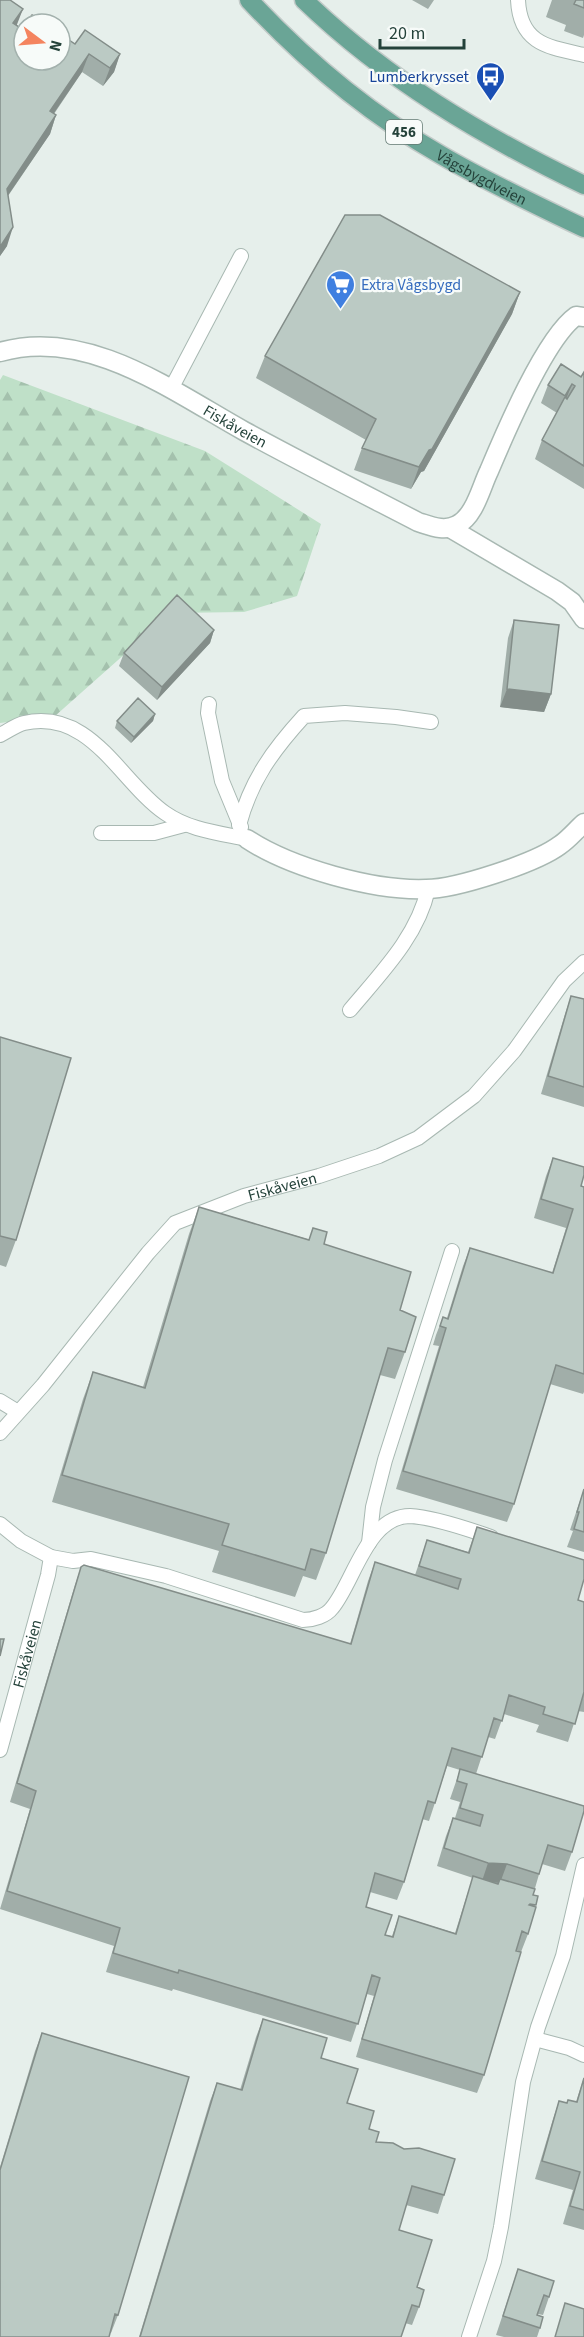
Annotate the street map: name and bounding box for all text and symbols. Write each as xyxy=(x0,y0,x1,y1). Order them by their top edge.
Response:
north arrow xyxy=(12,12,72,72)
scale bar xyxy=(380,12,464,50)
text: 20 m xyxy=(389,21,425,46)
text: N xyxy=(43,38,67,54)
bus stop icon: Lumberkrysset xyxy=(474,60,506,102)
place label: Lumberkrysset xyxy=(369,66,470,88)
road number: 456 xyxy=(386,120,422,144)
street label: Vågsbygdveien xyxy=(432,145,530,211)
supermarket icon: Extra Vågsbygd xyxy=(324,268,356,310)
place label: Extra Vågsbygd xyxy=(361,274,461,296)
street label: Fiskåveien xyxy=(199,400,271,453)
street label: Fiskåveien xyxy=(246,1167,319,1207)
street label: Fiskåveien xyxy=(7,1617,47,1691)

